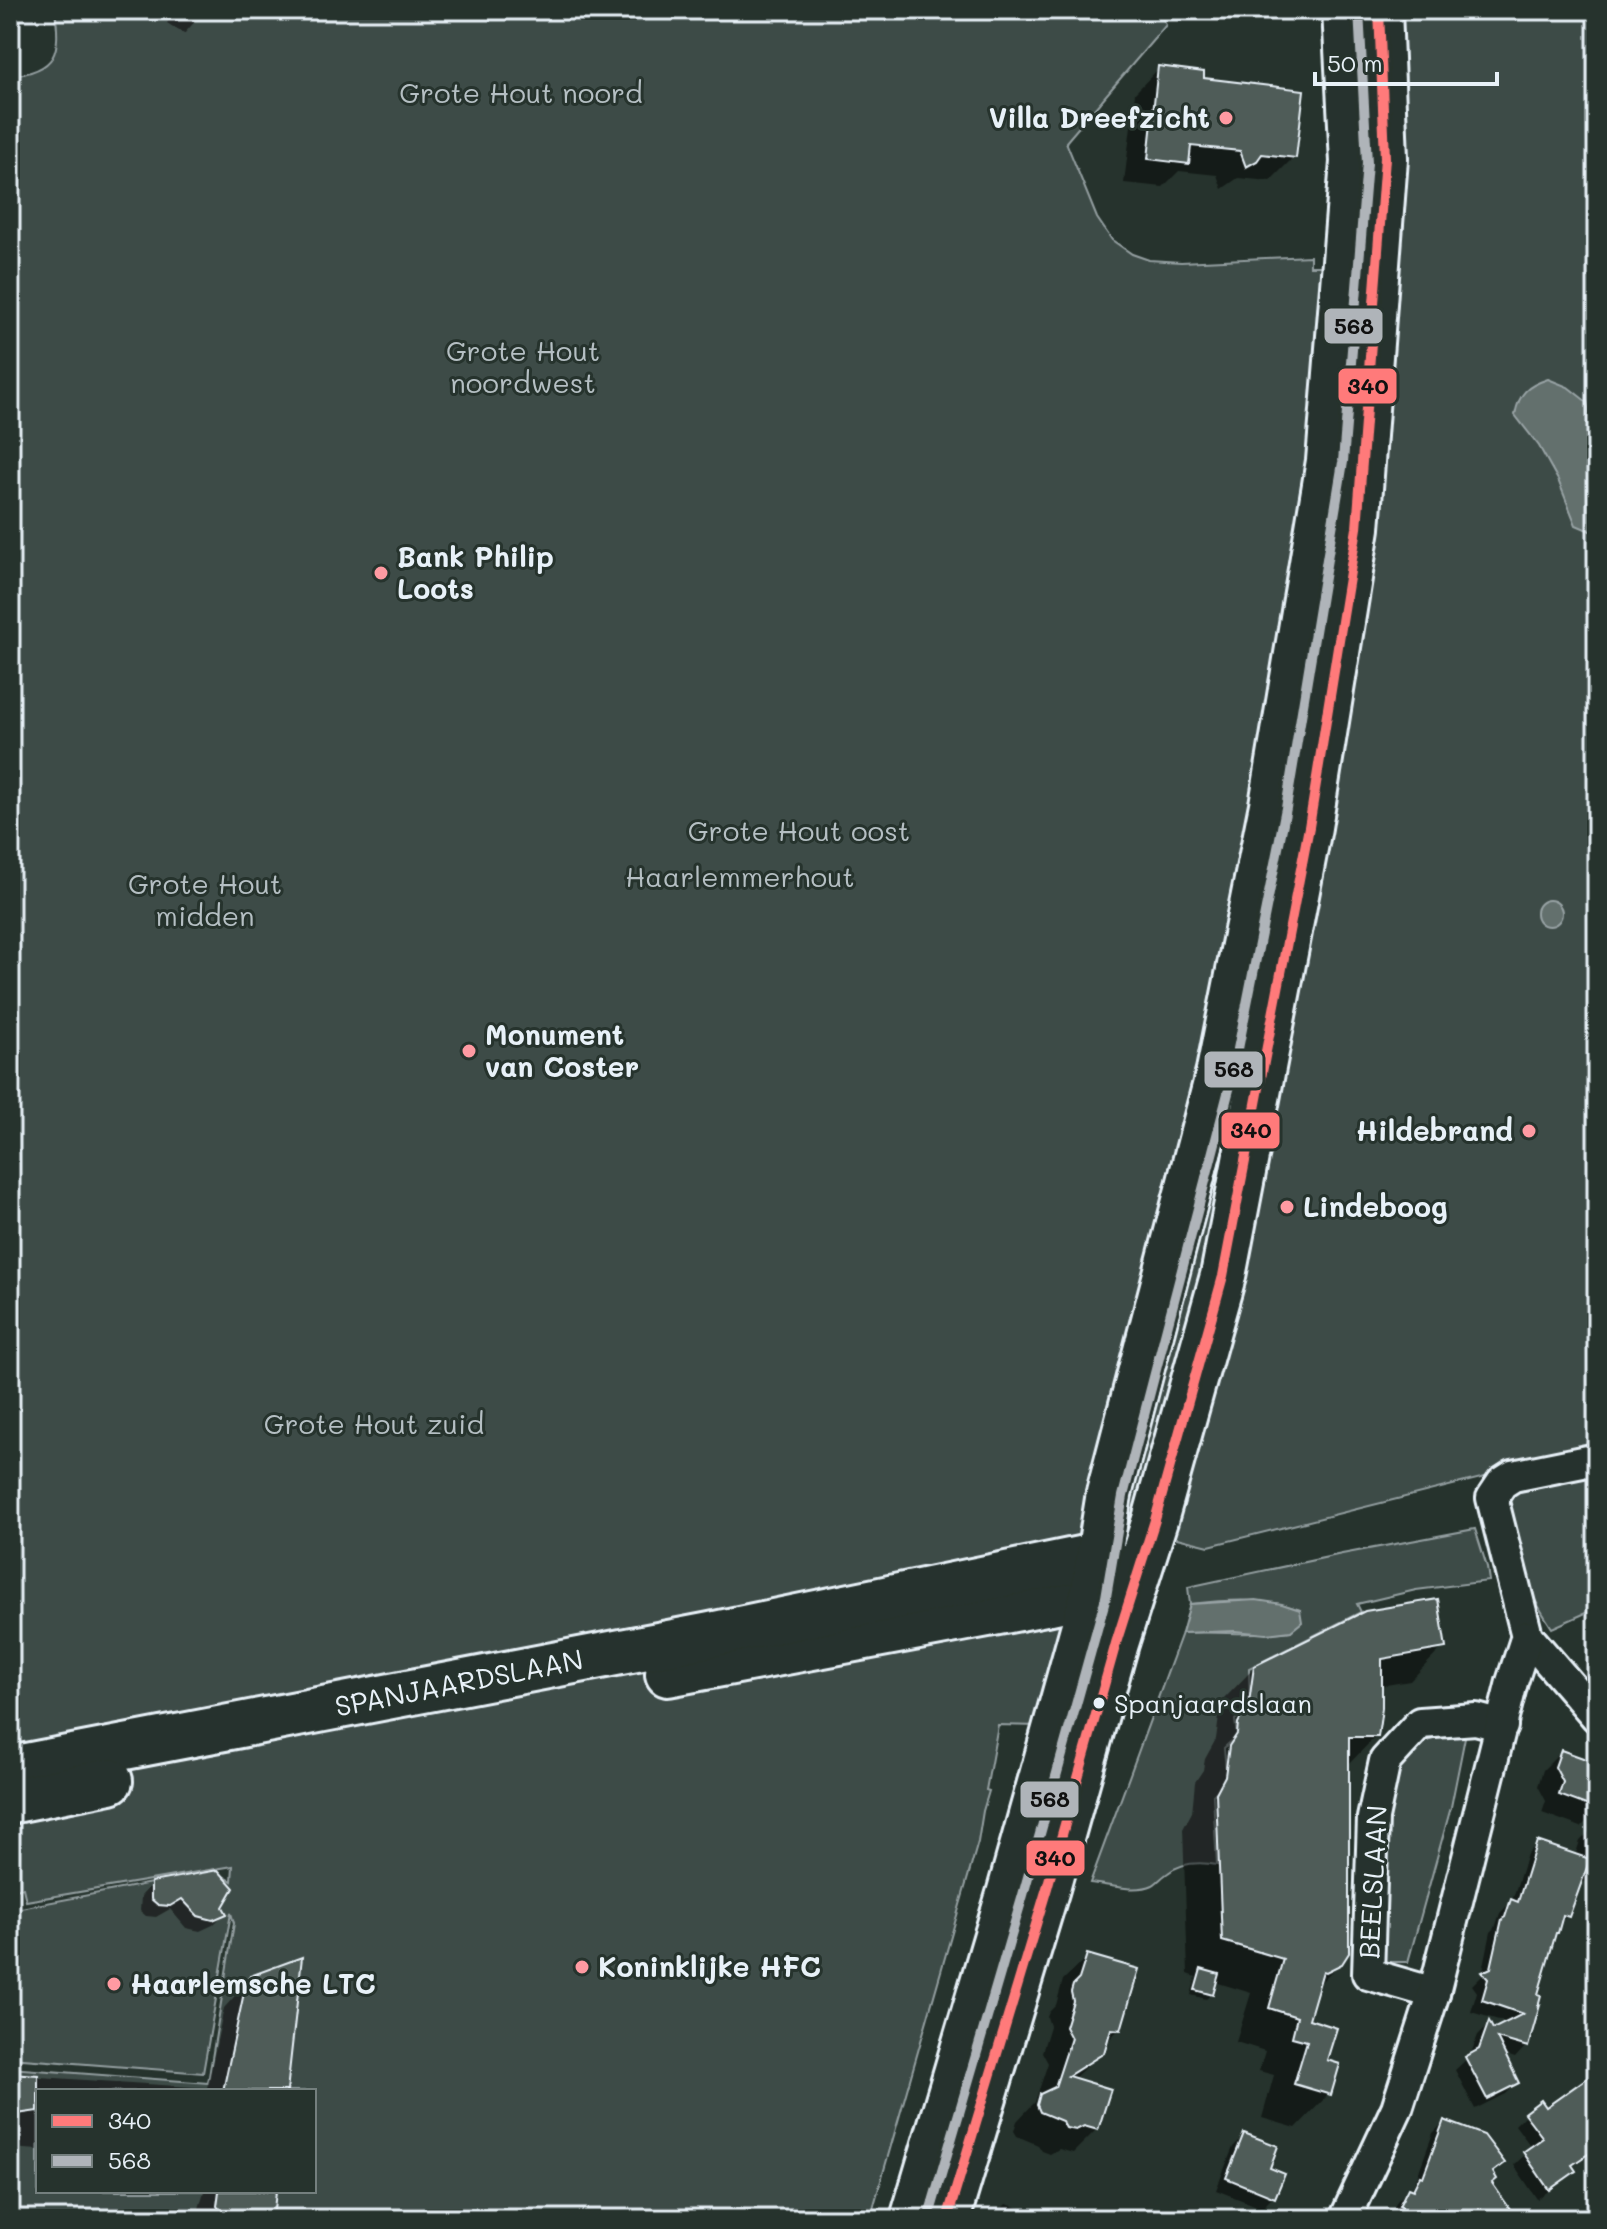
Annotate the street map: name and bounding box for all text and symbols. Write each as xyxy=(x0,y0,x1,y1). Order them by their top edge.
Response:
scale bar xyxy=(1315,36,1497,86)
text: 50 m xyxy=(1327,47,1383,78)
park label: Grote Hout noord xyxy=(399,74,643,110)
place label: Villa Dreefzicht xyxy=(989,99,1210,135)
marker: Villa Dreefzicht xyxy=(1217,109,1235,127)
line badge: 568 xyxy=(1323,307,1384,345)
text: 568 xyxy=(1334,311,1374,340)
park label: Grote Hout noordwest xyxy=(446,332,600,400)
line badge: 340 xyxy=(1337,367,1398,405)
text: 340 xyxy=(1347,371,1389,400)
place label: Bank Philip Loots xyxy=(397,538,554,606)
marker: Bank Philip Loots xyxy=(372,564,390,582)
park label: Grote Hout oost xyxy=(688,812,910,848)
park label: Haarlemmerhout xyxy=(625,858,855,894)
park label: Grote Hout midden xyxy=(128,865,282,933)
place label: Monument van Coster xyxy=(485,1016,639,1084)
marker: Monument van Coster xyxy=(460,1042,478,1060)
line badge: 568 xyxy=(1203,1050,1264,1089)
text: 568 xyxy=(1214,1054,1254,1083)
line badge: 340 xyxy=(1220,1111,1281,1150)
place label: Hildebrand xyxy=(1356,1112,1513,1148)
text: 340 xyxy=(1230,1115,1272,1144)
marker: Hildebrand xyxy=(1520,1122,1538,1140)
place label: Lindeboog xyxy=(1303,1188,1448,1224)
marker: Lindeboog xyxy=(1278,1198,1296,1216)
park label: Grote Hout zuid xyxy=(264,1405,484,1441)
street label: SPANJAARDSLAAN xyxy=(332,1640,586,1724)
place label: Spanjaardslaan xyxy=(1114,1686,1312,1720)
marker: Spanjaardslaan xyxy=(1091,1695,1107,1711)
line badge: 568 xyxy=(1019,1780,1080,1819)
text: 568 xyxy=(1030,1784,1070,1813)
street label: BEELSLAAN xyxy=(1350,1804,1394,1960)
line badge: 340 xyxy=(1025,1839,1086,1877)
text: 340 xyxy=(1034,1843,1076,1872)
place label: Koninklijke HFC xyxy=(598,1948,821,1984)
marker: Koninklijke HFC xyxy=(573,1958,591,1976)
place label: Haarlemsche LTC xyxy=(130,1965,375,2001)
marker: Haarlemsche LTC xyxy=(105,1975,123,1993)
legend xyxy=(36,2089,316,2193)
text: 340 xyxy=(108,2104,151,2135)
text: 568 xyxy=(108,2144,151,2175)

